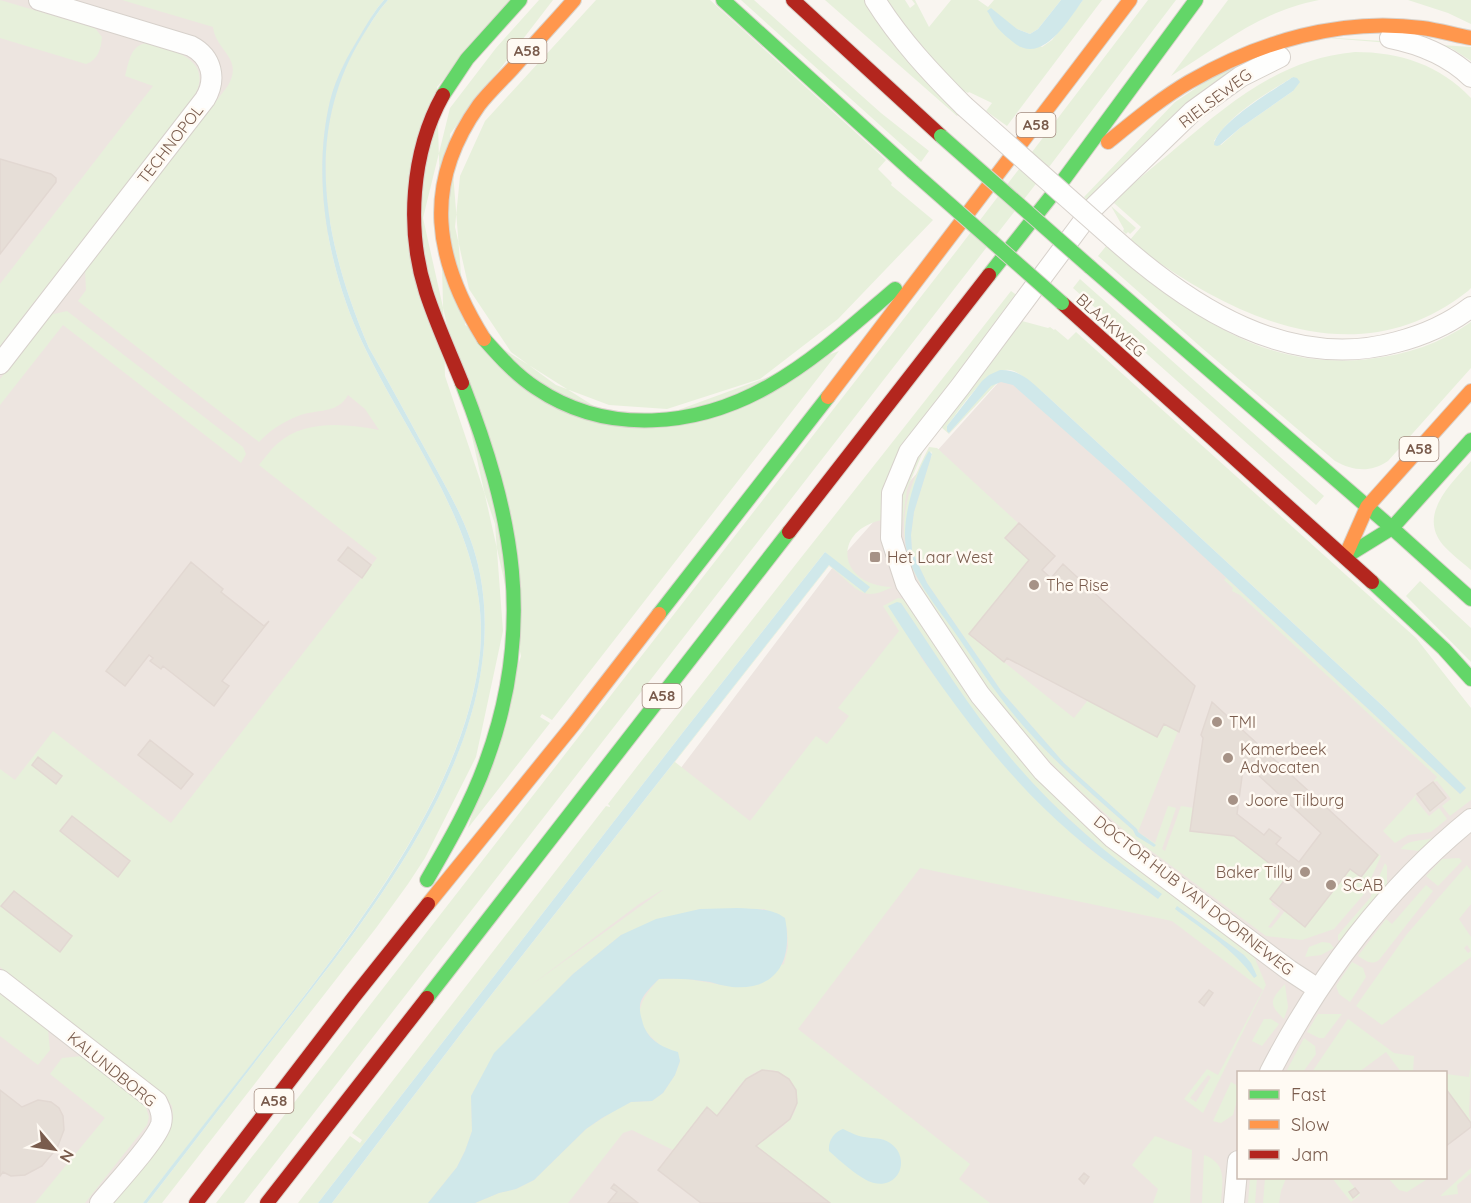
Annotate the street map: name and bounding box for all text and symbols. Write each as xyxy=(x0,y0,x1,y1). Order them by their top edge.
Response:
road number: A58 xyxy=(508,39,546,63)
street label: RIELSEWEG xyxy=(1175,64,1255,132)
street label: TECHNOPOL xyxy=(133,100,207,188)
road number: A58 xyxy=(1016,113,1056,137)
street label: BLAAKWEG xyxy=(1072,289,1150,361)
road number: A58 xyxy=(1400,437,1438,461)
place label: Het Laar West xyxy=(887,547,993,567)
marker: Het Laar West xyxy=(868,550,882,564)
place label: The Rise xyxy=(1046,575,1109,595)
marker: The Rise xyxy=(1027,578,1041,592)
road number: A58 xyxy=(642,684,682,708)
place label: TMI xyxy=(1229,712,1256,732)
marker: TMI xyxy=(1210,715,1224,729)
place label: Kamerbeek Advocaten xyxy=(1240,739,1327,777)
marker: Kamerbeek Advocaten xyxy=(1221,751,1235,765)
place label: Joore Tilburg xyxy=(1245,790,1344,810)
marker: Joore Tilburg xyxy=(1226,793,1240,807)
street label: DOCTOR HUB VAN DOORNEWEG xyxy=(1090,811,1298,979)
place label: Baker Tilly xyxy=(1216,862,1293,882)
marker: Baker Tilly xyxy=(1298,865,1312,879)
place label: SCAB xyxy=(1343,875,1383,895)
marker: SCAB xyxy=(1324,878,1338,892)
street label: KALUNDBORG xyxy=(64,1027,160,1111)
legend xyxy=(1237,1071,1447,1179)
text: Fast xyxy=(1291,1083,1326,1106)
road number: A58 xyxy=(254,1089,294,1113)
text: Slow xyxy=(1291,1113,1329,1136)
north arrow xyxy=(24,1119,84,1179)
text: Jam xyxy=(1291,1143,1329,1166)
text: N xyxy=(56,1146,79,1166)

